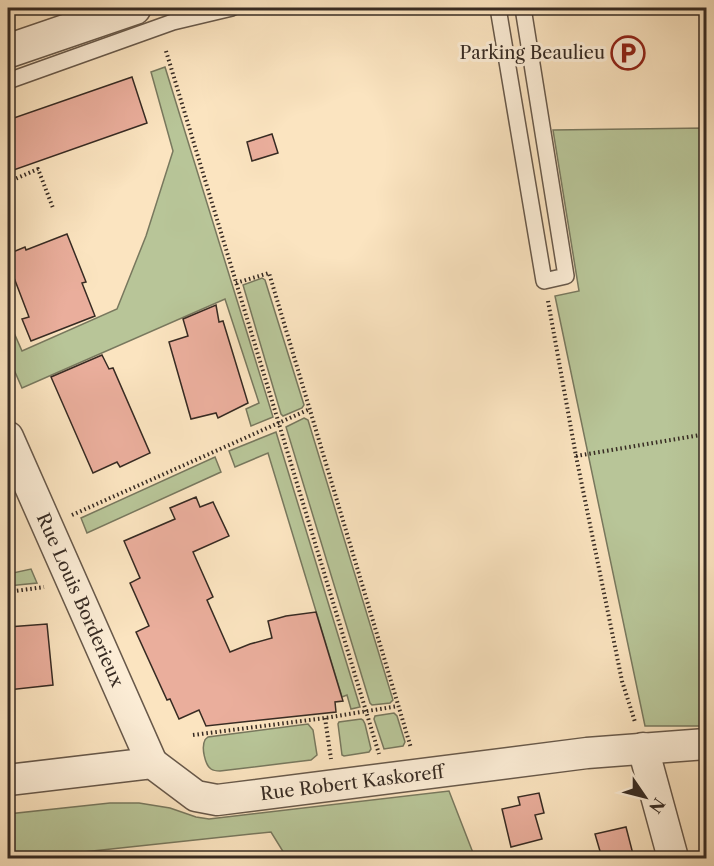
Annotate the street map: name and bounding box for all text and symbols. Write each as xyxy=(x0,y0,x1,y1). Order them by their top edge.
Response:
parking icon: Parking Beaulieu xyxy=(610,35,646,71)
place label: Parking Beaulieu xyxy=(460,42,605,64)
street label: Rue Louis Borderieux xyxy=(32,510,128,691)
street label: Rue Robert Kaskoreff xyxy=(259,761,448,805)
north arrow xyxy=(615,767,675,827)
text: N xyxy=(645,794,669,817)

